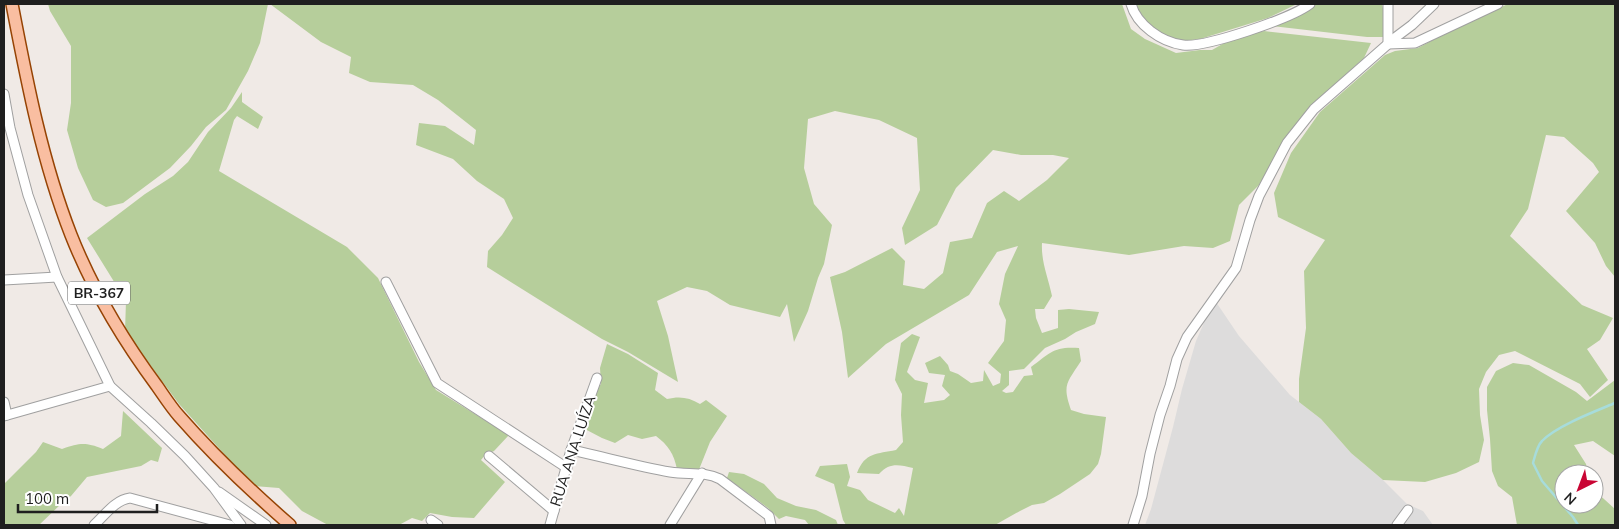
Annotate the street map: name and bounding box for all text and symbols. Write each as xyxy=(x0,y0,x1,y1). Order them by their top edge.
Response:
road number: BR-367 xyxy=(68,282,130,304)
street label: RUA ANA LUÍZA xyxy=(546,393,599,509)
north arrow xyxy=(1554,464,1604,514)
scale bar xyxy=(18,482,156,514)
text: N xyxy=(1560,488,1580,509)
text: 100 m xyxy=(25,489,69,508)

